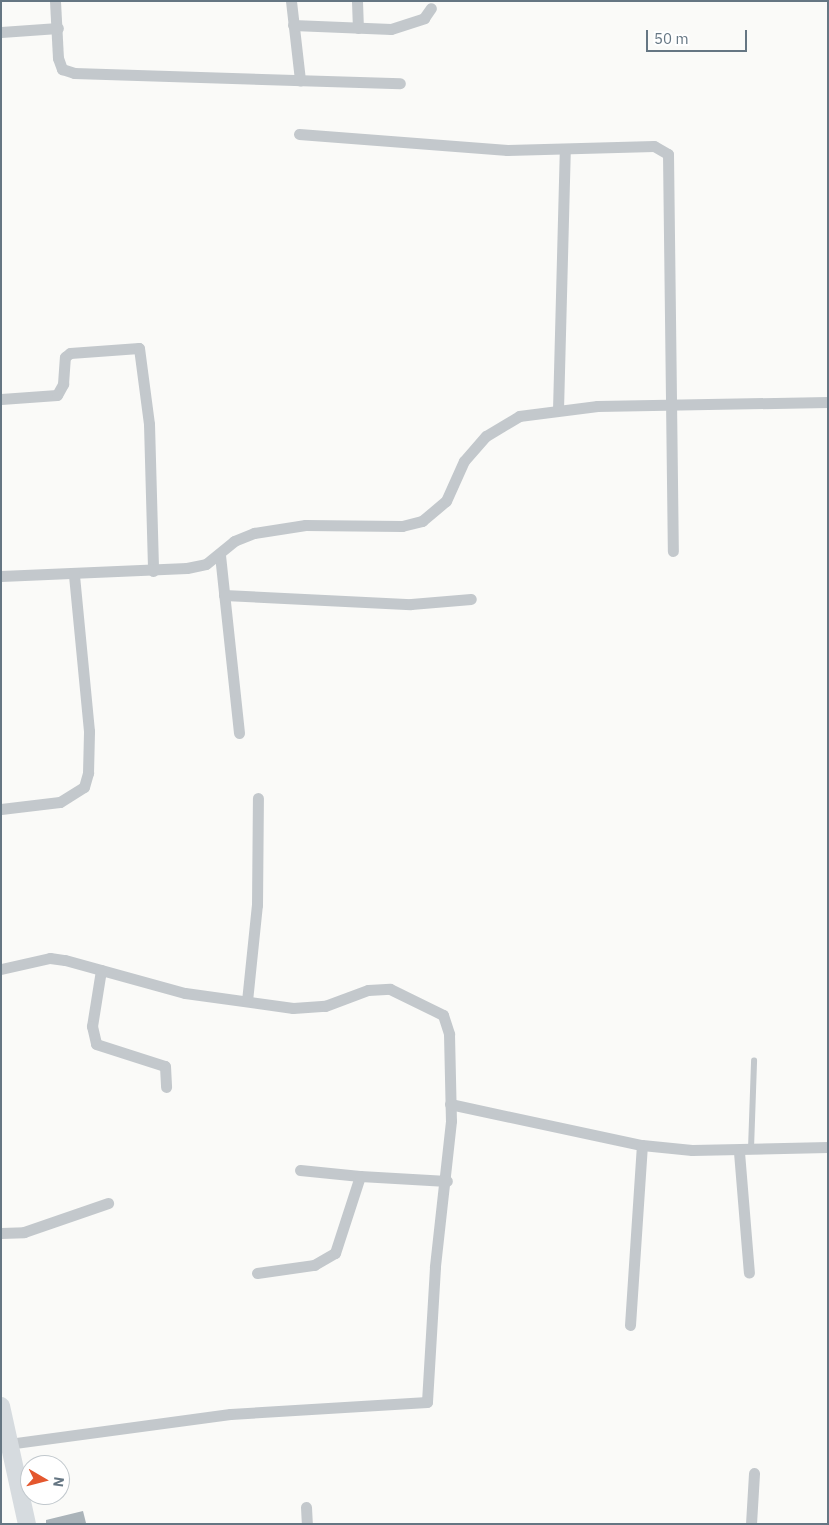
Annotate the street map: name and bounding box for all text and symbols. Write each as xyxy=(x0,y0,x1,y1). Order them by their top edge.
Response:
scale bar xyxy=(649,20,750,52)
text: 50 m xyxy=(654,29,689,48)
north arrow xyxy=(20,1455,70,1505)
text: N xyxy=(49,1476,68,1488)

